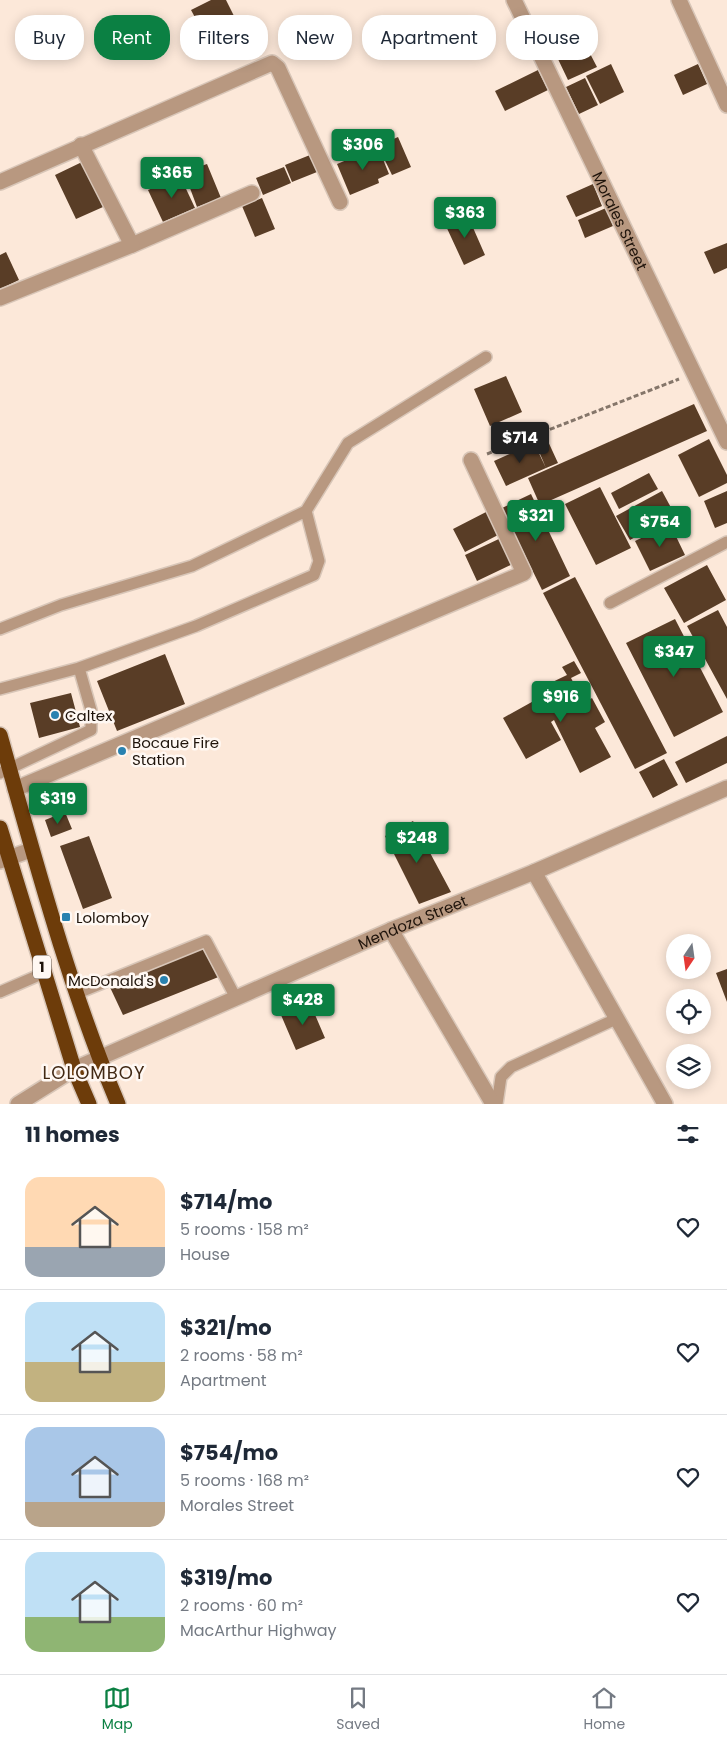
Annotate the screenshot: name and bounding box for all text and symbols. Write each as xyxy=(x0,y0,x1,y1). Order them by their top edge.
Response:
chip: Buy xyxy=(15,15,84,60)
chip: Rent xyxy=(94,15,170,60)
chip: Filters xyxy=(180,15,268,60)
chip: New xyxy=(278,15,352,60)
chip: Apartment xyxy=(362,15,496,60)
chip: House xyxy=(506,15,598,60)
pin: $306 xyxy=(333,128,393,171)
text: $306 xyxy=(343,133,383,156)
pin: $365 xyxy=(142,156,202,199)
text: $365 xyxy=(152,161,192,184)
street label: Morales Street xyxy=(588,168,653,274)
pin: $363 xyxy=(435,196,495,239)
text: $363 xyxy=(445,201,485,224)
pin: $714 xyxy=(490,422,550,464)
text: $714 xyxy=(502,426,538,449)
pin: $321 xyxy=(506,500,566,542)
text: $321 xyxy=(518,504,554,527)
pin: $754 xyxy=(630,506,690,548)
text: $754 xyxy=(640,510,680,533)
pin: $347 xyxy=(644,636,704,678)
text: $347 xyxy=(654,640,694,663)
pin: $916 xyxy=(531,680,591,723)
text: $916 xyxy=(543,685,579,708)
place label: Caltex xyxy=(65,705,112,726)
marker: Caltex xyxy=(49,709,61,721)
place label: Bocaue Fire Station xyxy=(132,732,219,770)
marker: Bocaue Fire Station xyxy=(116,745,128,757)
pin: $319 xyxy=(28,782,88,825)
text: $319 xyxy=(40,787,76,810)
pin: $248 xyxy=(387,822,447,864)
text: $248 xyxy=(397,826,437,849)
street label: Mendoza Street xyxy=(354,890,470,954)
place label: Lolomboy xyxy=(76,907,150,928)
marker: Lolomboy xyxy=(60,911,72,923)
north arrow xyxy=(666,934,711,979)
map controls xyxy=(666,934,711,1089)
road number: 1 xyxy=(33,956,51,979)
place label: McDonald's xyxy=(68,970,154,991)
marker: McDonald's xyxy=(158,974,170,986)
pin: $428 xyxy=(273,984,333,1026)
text: $428 xyxy=(283,988,323,1011)
button: locate xyxy=(666,989,711,1034)
button: layers xyxy=(666,1044,711,1089)
district label: LOLOMBOY xyxy=(42,1060,146,1085)
text: 11 homes xyxy=(25,1120,120,1149)
icon: filters xyxy=(674,1120,702,1148)
text: $714/mo xyxy=(180,1187,272,1216)
icon: home xyxy=(65,1197,125,1257)
icon: heart xyxy=(674,1213,702,1241)
text: 5 rooms · 158 m² xyxy=(180,1218,309,1241)
text: House xyxy=(180,1243,230,1266)
text: $321/mo xyxy=(180,1313,272,1342)
icon: home xyxy=(65,1322,125,1382)
icon: heart xyxy=(674,1338,702,1366)
text: 2 rooms · 58 m² xyxy=(180,1344,303,1367)
text: Apartment xyxy=(180,1369,267,1392)
text: $754/mo xyxy=(180,1438,278,1467)
icon: home xyxy=(65,1447,125,1507)
icon: heart xyxy=(674,1463,702,1491)
text: 5 rooms · 168 m² xyxy=(180,1469,309,1492)
text: Morales Street xyxy=(180,1494,294,1517)
text: $319/mo xyxy=(180,1563,272,1592)
icon: home xyxy=(65,1572,125,1632)
icon: heart xyxy=(674,1588,702,1616)
text: 2 rooms · 60 m² xyxy=(180,1594,303,1617)
text: MacArthur Highway xyxy=(180,1619,337,1642)
tab: Map xyxy=(102,1684,133,1735)
tab: Saved xyxy=(336,1684,380,1735)
tab: Home xyxy=(583,1684,625,1735)

